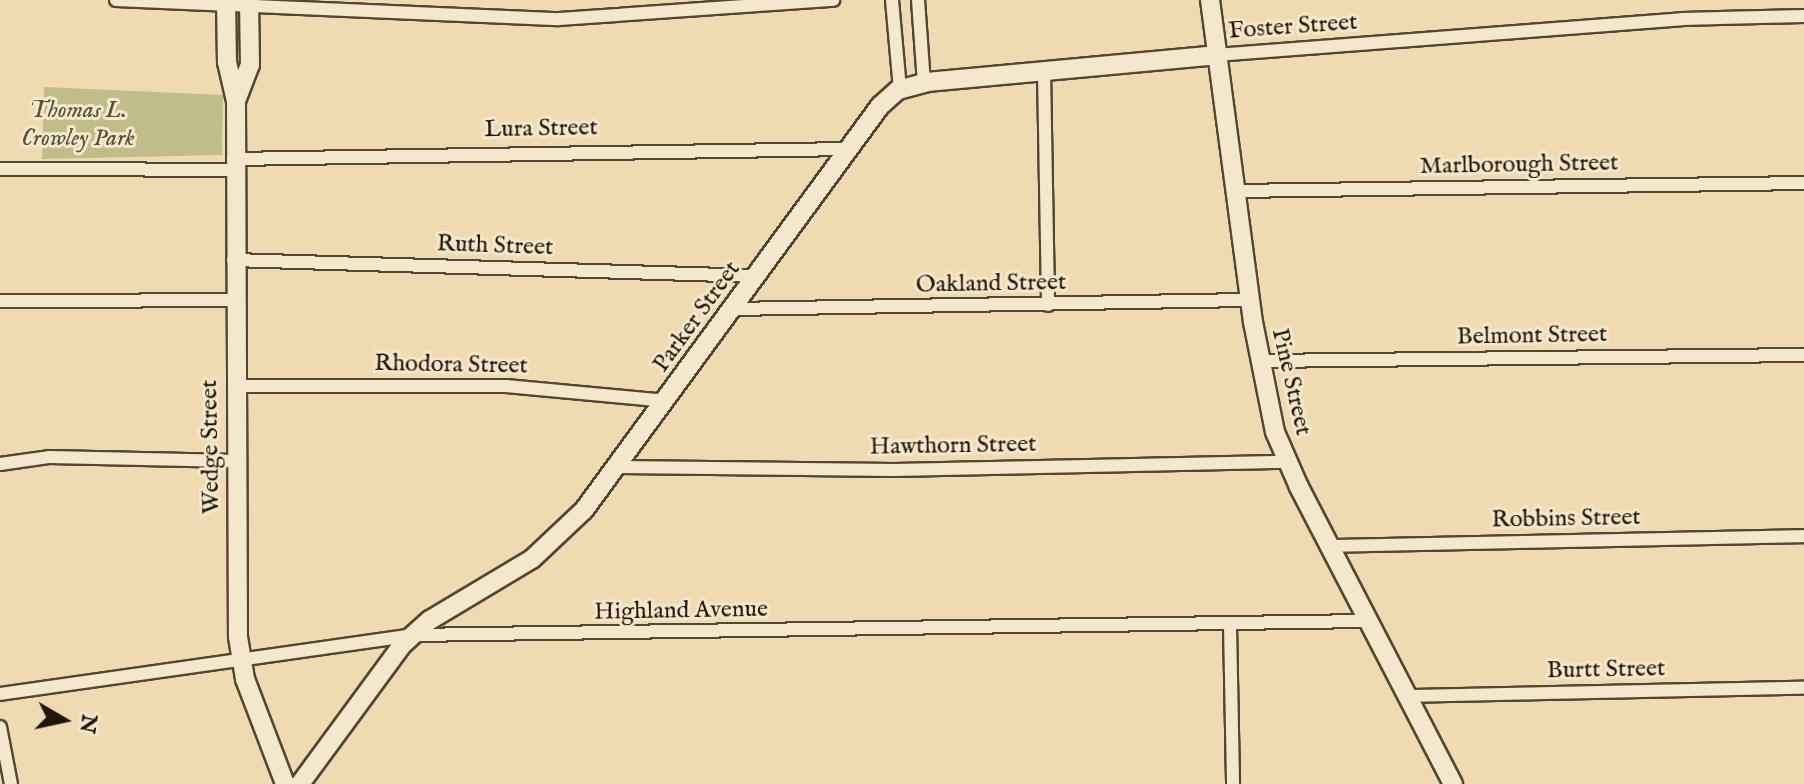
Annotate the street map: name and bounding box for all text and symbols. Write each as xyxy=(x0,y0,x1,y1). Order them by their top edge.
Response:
street label: Foster Street xyxy=(1227,8,1359,46)
park label: Thomas L. Crowley Park xyxy=(21,97,135,153)
street label: Lura Street xyxy=(484,114,598,144)
street label: Marlborough Street xyxy=(1419,149,1619,181)
street label: Ruth Street xyxy=(436,230,554,262)
street label: Parker Street xyxy=(647,256,747,378)
street label: Oakland Street xyxy=(916,268,1066,300)
street label: Belmont Street xyxy=(1456,320,1608,352)
street label: Pine Street xyxy=(1265,326,1317,438)
street label: Rhodora Street xyxy=(374,349,528,381)
street label: Wedge Street xyxy=(195,380,227,514)
street label: Hawthorn Street xyxy=(869,430,1037,462)
street label: Robbins Street xyxy=(1491,503,1641,535)
street label: Highland Avenue xyxy=(594,595,768,627)
street label: Burtt Street xyxy=(1547,655,1665,685)
north arrow xyxy=(24,680,104,760)
text: N xyxy=(72,712,103,735)

